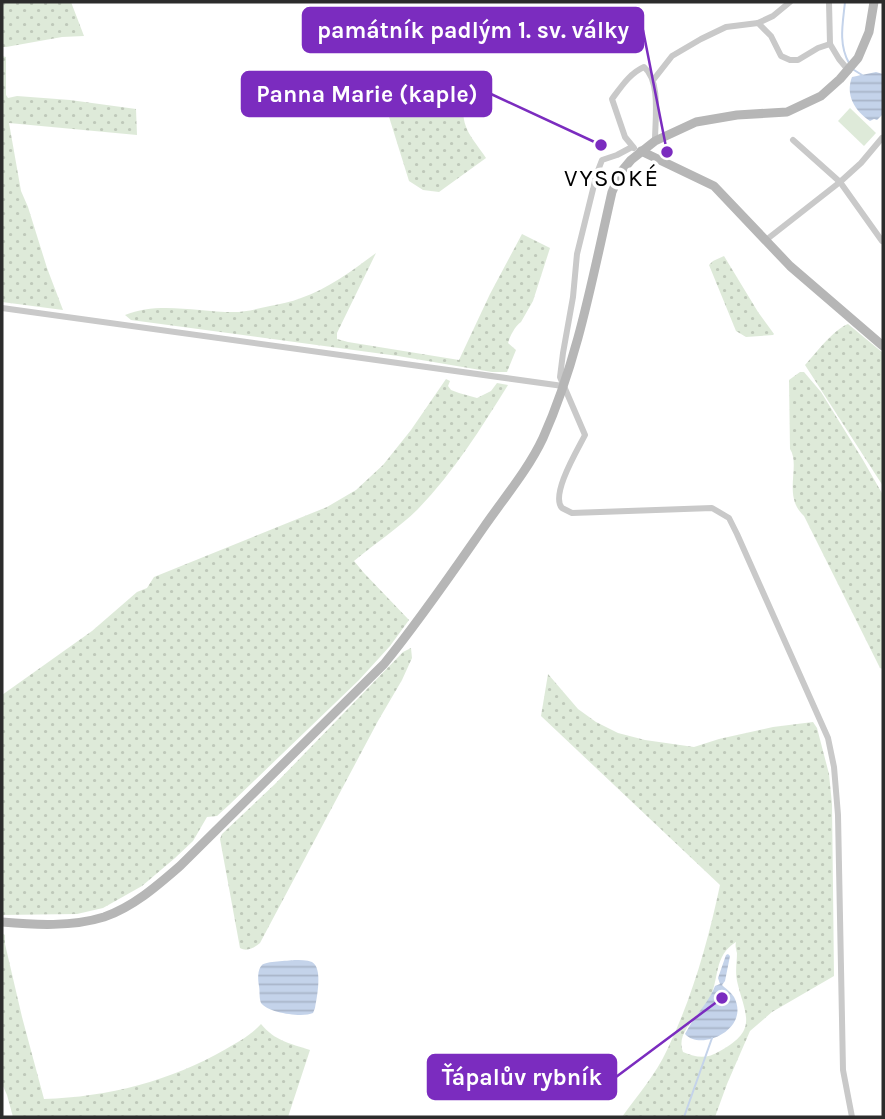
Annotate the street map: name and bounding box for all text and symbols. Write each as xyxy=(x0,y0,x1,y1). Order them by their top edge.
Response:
callout: památník padlým 1. sv. války xyxy=(303,8,643,52)
text: památník padlým 1. sv. války xyxy=(317,17,629,44)
callout: Panna Marie (kaple) xyxy=(242,72,491,116)
text: Panna Marie (kaple) xyxy=(256,81,478,108)
district label: VYSOKÉ xyxy=(564,163,660,192)
callout: Ťápalův rybník xyxy=(428,1055,616,1099)
text: Ťápalův rybník xyxy=(442,1062,603,1091)

